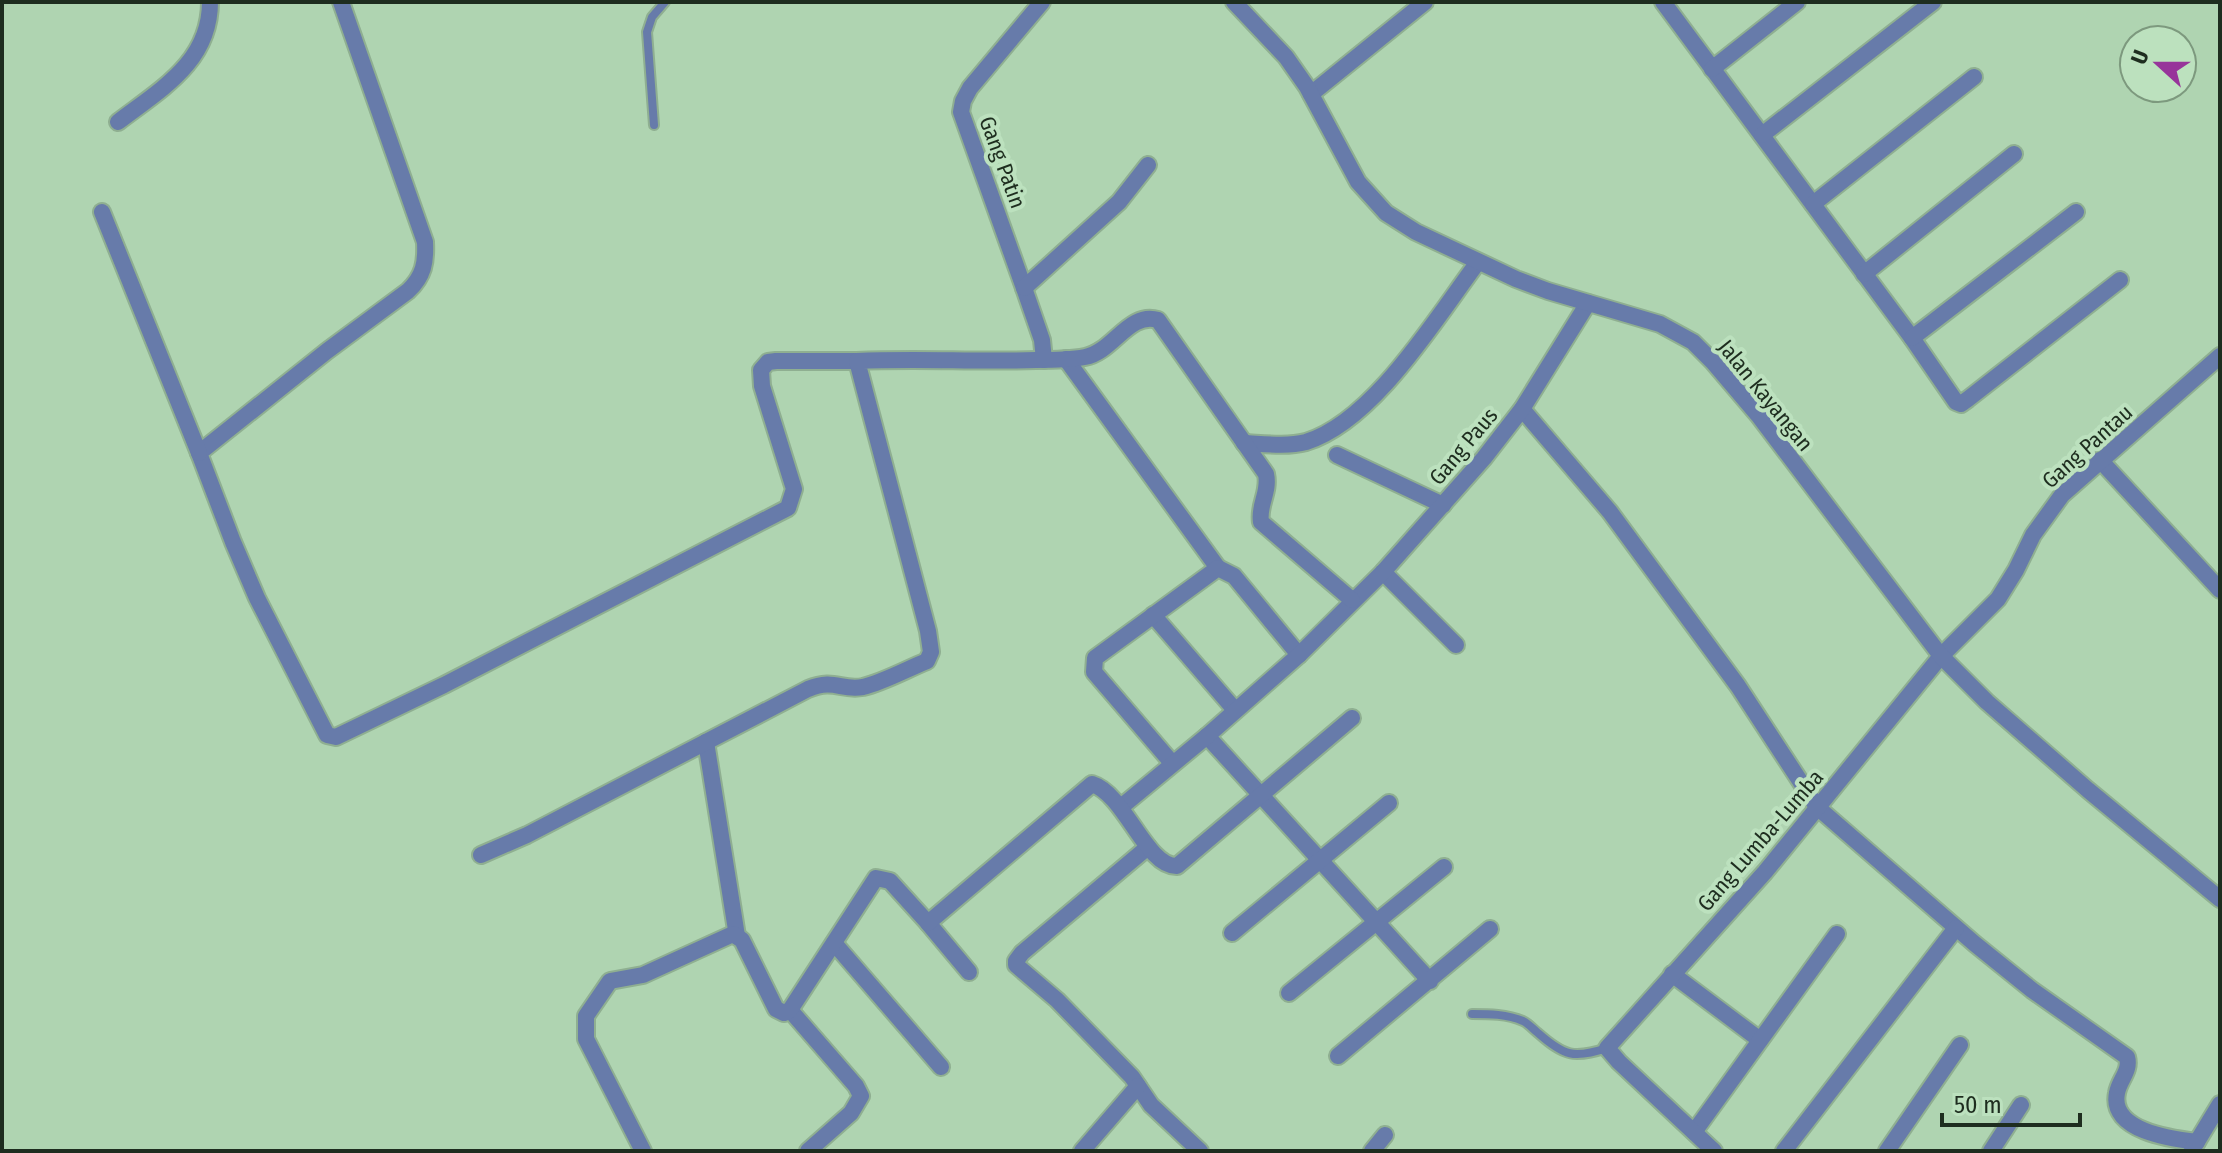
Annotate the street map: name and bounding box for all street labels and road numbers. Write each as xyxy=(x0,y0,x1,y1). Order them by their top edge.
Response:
street label: Gang Patin xyxy=(973,112,1032,212)
street label: Jalan Kayangan xyxy=(1712,334,1819,457)
street label: Gang Pantau xyxy=(2036,399,2138,494)
street label: Gang Paus xyxy=(1423,402,1503,490)
street label: Gang Lumba-Lumba xyxy=(1692,764,1829,917)

